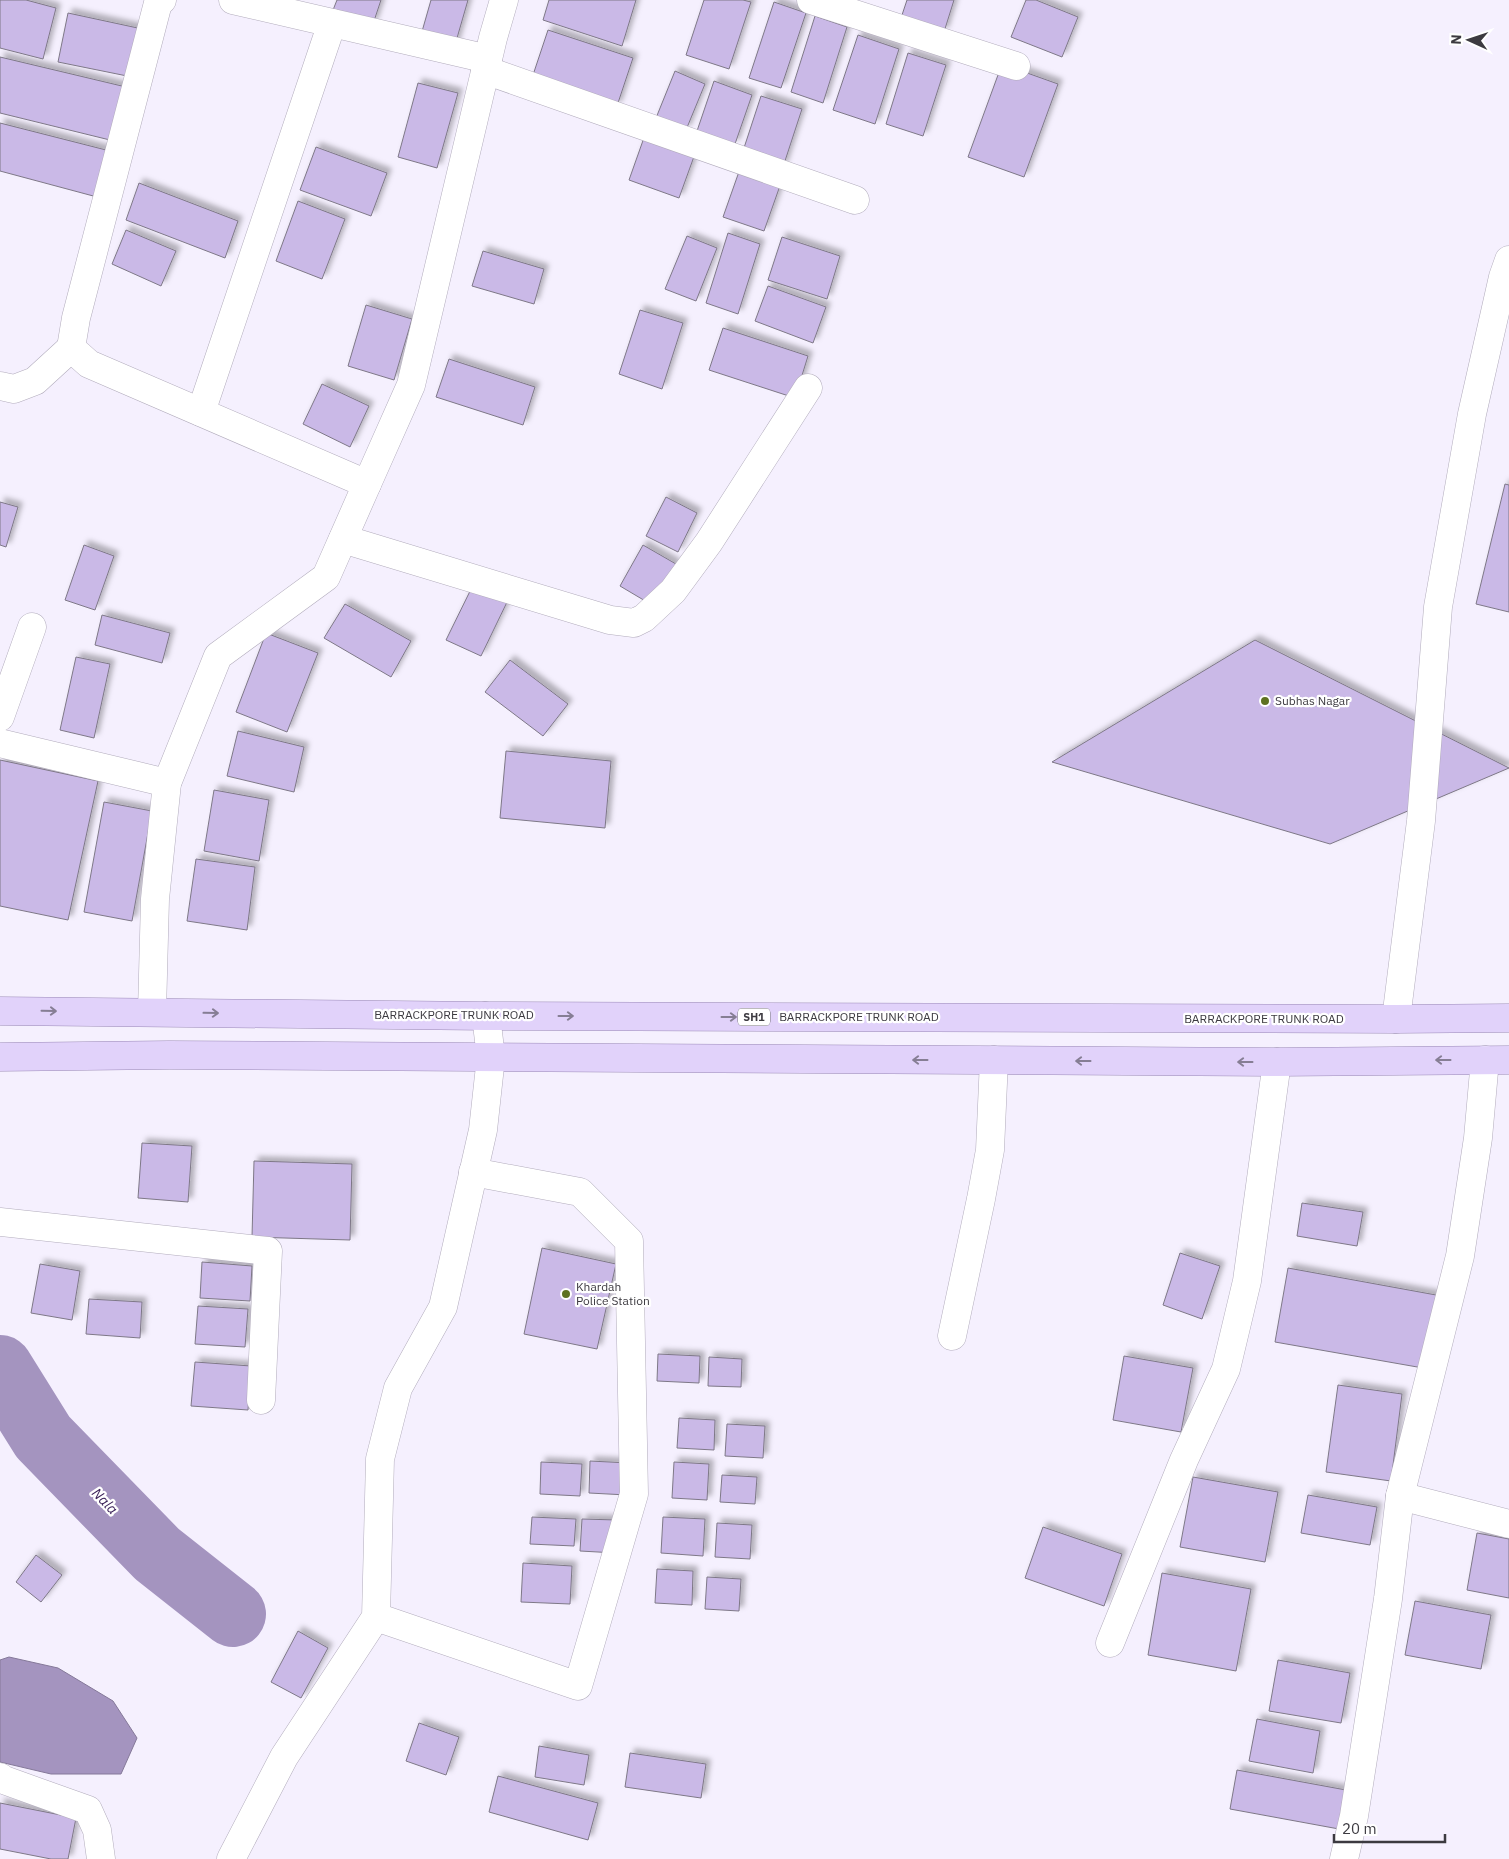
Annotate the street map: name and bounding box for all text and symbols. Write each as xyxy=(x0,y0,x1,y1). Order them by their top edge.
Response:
north arrow xyxy=(1444,15,1494,65)
text: N xyxy=(1447,34,1465,45)
place label: Subhas Nagar xyxy=(1275,693,1350,708)
marker: Subhas Nagar xyxy=(1259,695,1271,707)
one-way arrow xyxy=(40,1007,56,1016)
street label: BARRACKPORE TRUNK ROAD xyxy=(374,1007,534,1022)
one-way arrow xyxy=(202,1008,219,1018)
road number: SH1 xyxy=(738,1009,770,1026)
street label: BARRACKPORE TRUNK ROAD xyxy=(779,1009,939,1024)
one-way arrow xyxy=(558,1011,574,1021)
street label: BARRACKPORE TRUNK ROAD xyxy=(1184,1011,1344,1026)
one-way arrow xyxy=(720,1012,736,1022)
one-way arrow xyxy=(913,1055,929,1065)
one-way arrow xyxy=(1435,1055,1452,1065)
one-way arrow xyxy=(1075,1056,1092,1066)
one-way arrow xyxy=(1238,1057,1254,1066)
place label: Khardah Police Station xyxy=(576,1279,650,1308)
marker: Khardah Police Station xyxy=(560,1288,572,1300)
water label: Nala xyxy=(88,1484,122,1518)
scale bar xyxy=(1334,1812,1445,1844)
text: 20 m xyxy=(1342,1819,1377,1838)

